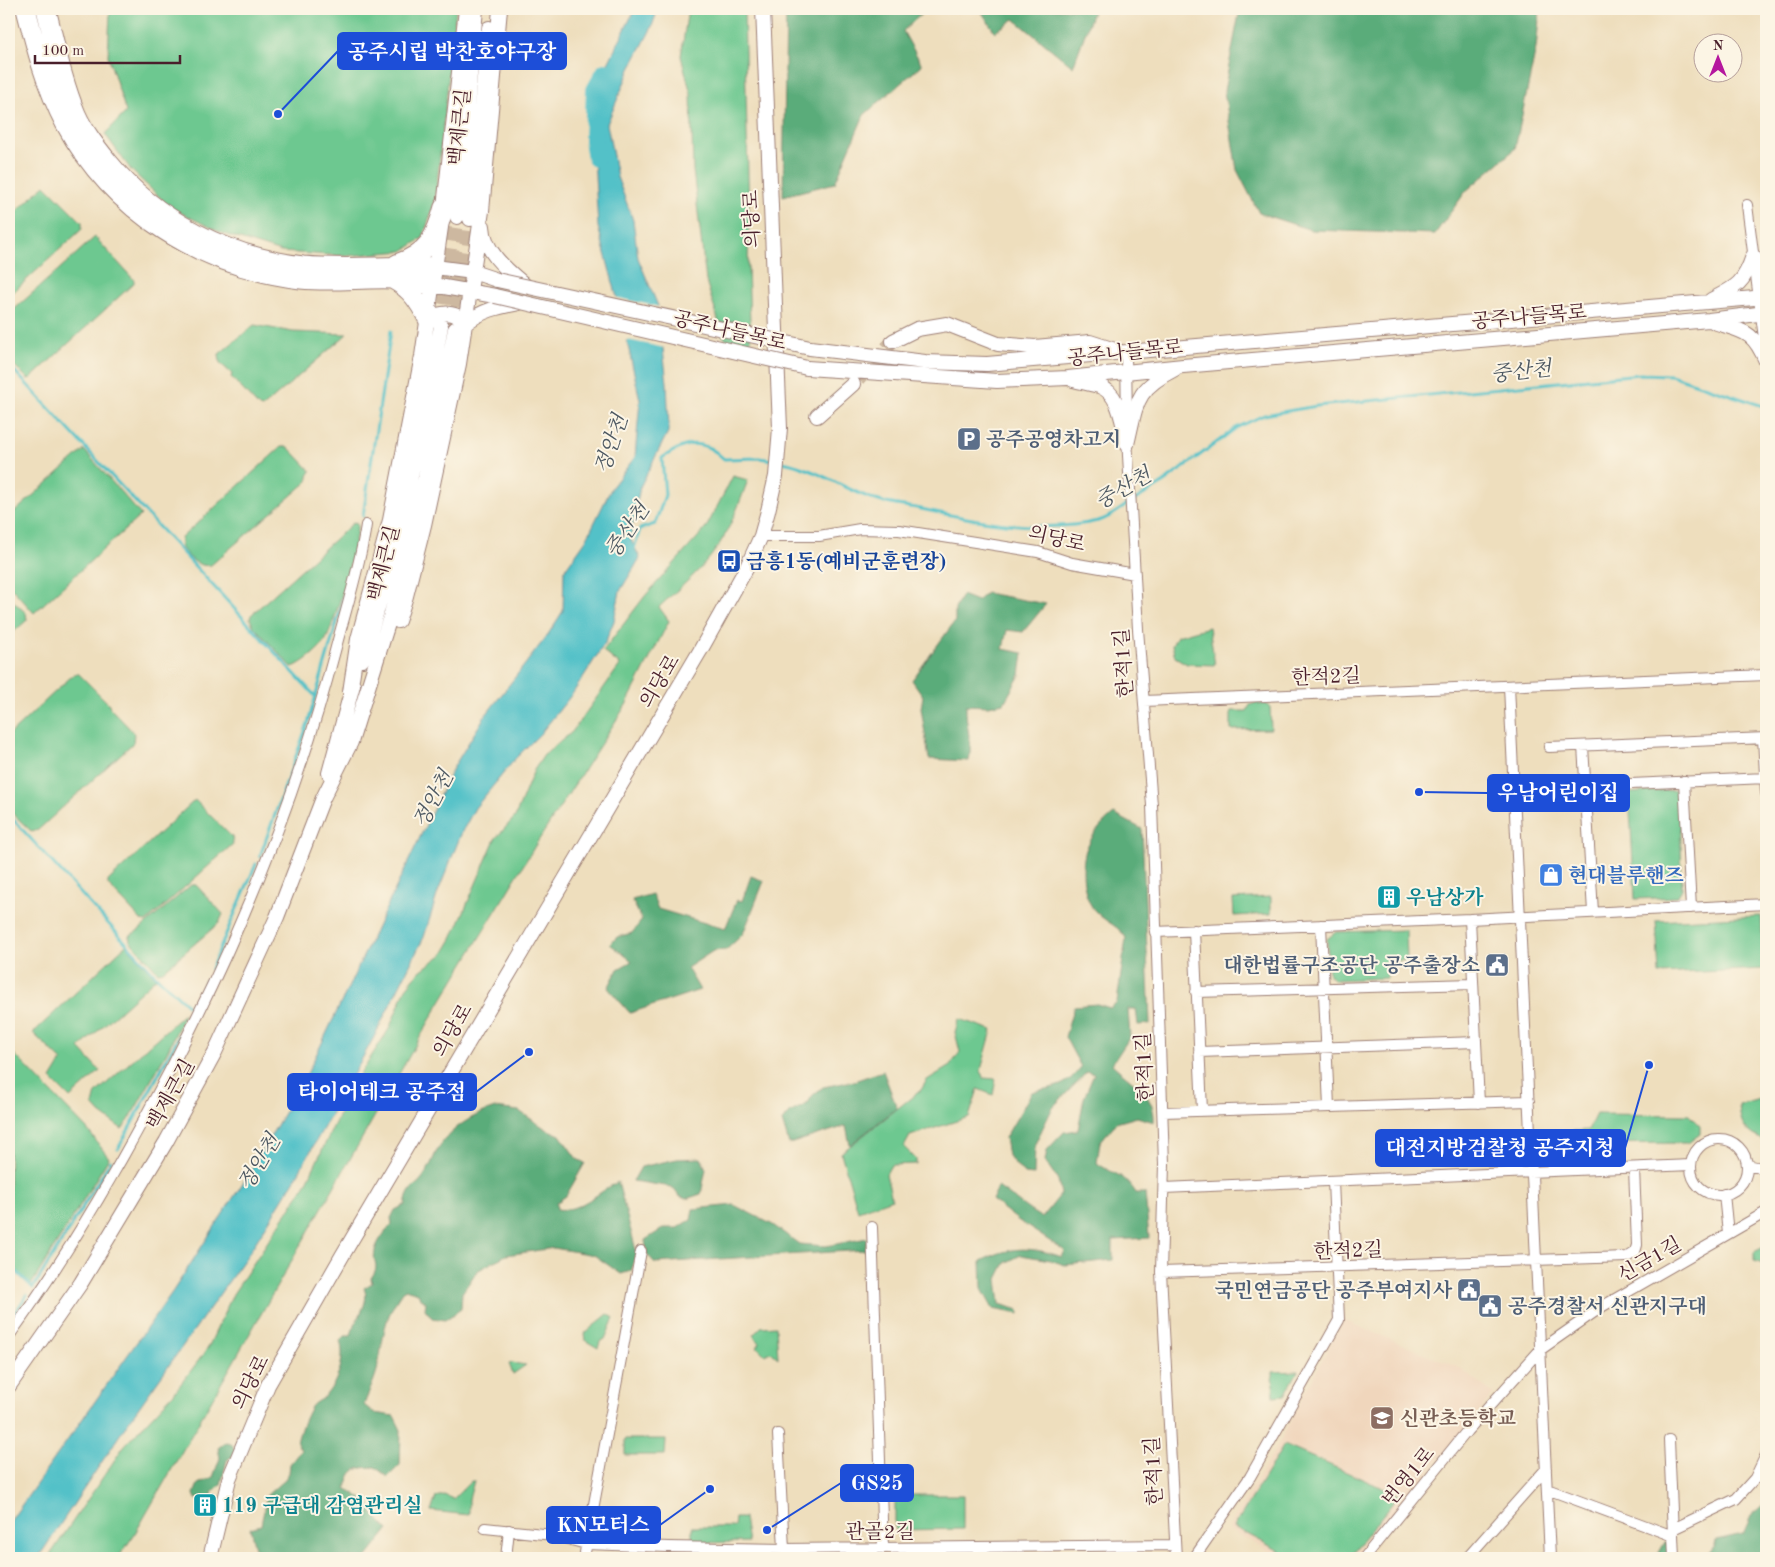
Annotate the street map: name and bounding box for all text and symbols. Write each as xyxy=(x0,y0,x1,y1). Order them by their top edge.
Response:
scale bar xyxy=(35,32,180,64)
north arrow xyxy=(1692,32,1742,82)
callout: 공주시립 박찬호야구장 xyxy=(338,33,566,69)
text: N xyxy=(1713,39,1724,53)
text: 공주시립 박찬호야구장 xyxy=(348,40,557,64)
text: 100 m xyxy=(42,44,84,59)
street label: 백제큰길 xyxy=(445,88,475,167)
street label: 의당로 xyxy=(740,190,764,248)
street label: 공주나들목로 xyxy=(1470,301,1588,333)
street label: 공주나들목로 xyxy=(671,307,789,355)
street label: 공주나들목로 xyxy=(1066,336,1184,370)
water label: 중산천 xyxy=(1490,357,1554,386)
water label: 정안천 xyxy=(591,410,633,477)
parking icon: 공주공영차고지 xyxy=(956,426,982,452)
place label: 공주공영차고지 xyxy=(986,428,1121,451)
water label: 중산천 xyxy=(1091,462,1157,514)
water label: 중산천 xyxy=(601,497,655,562)
street label: 의당로 xyxy=(1026,522,1087,556)
street label: 백제큰길 xyxy=(364,523,404,603)
bus stop icon: 금흥1동(예비군훈련장) xyxy=(716,548,742,574)
place label: 금흥1동(예비군훈련장) xyxy=(746,550,946,573)
street label: 한적1길 xyxy=(1111,627,1137,698)
street label: 의당로 xyxy=(636,651,684,712)
street label: 한적2길 xyxy=(1291,665,1361,689)
water label: 정안천 xyxy=(409,765,459,832)
callout: 우남어린이집 xyxy=(1488,775,1629,811)
text: 우남어린이집 xyxy=(1497,781,1619,805)
shop icon: 현대블루핸즈 xyxy=(1538,862,1564,888)
place label: 현대블루핸즈 xyxy=(1568,864,1684,887)
building icon: 우남상가 xyxy=(1376,884,1402,910)
place label: 우남상가 xyxy=(1406,886,1484,909)
public building icon: 대한법률구조공단 공주출장소 xyxy=(1484,952,1510,978)
place label: 대한법률구조공단 공주출장소 xyxy=(1223,954,1480,977)
street label: 의당로 xyxy=(429,1000,477,1061)
street label: 한적1길 xyxy=(1132,1032,1158,1102)
street label: 백제큰길 xyxy=(143,1055,199,1134)
callout: 타이어테크 공주점 xyxy=(288,1074,476,1110)
text: 타이어테크 공주점 xyxy=(298,1080,466,1104)
water label: 정안천 xyxy=(234,1129,286,1194)
callout: 대전지방검찰청 공주지청 xyxy=(1376,1130,1625,1166)
text: 대전지방검찰청 공주지청 xyxy=(1385,1136,1615,1160)
street label: 신금1길 xyxy=(1614,1233,1685,1287)
street label: 한적2길 xyxy=(1313,1239,1383,1263)
public building icon: 국민연금공단 공주부여지사 xyxy=(1456,1277,1482,1303)
place label: 국민연금공단 공주부여지사 xyxy=(1215,1279,1453,1302)
public building icon: 공주경찰서 신관지구대 xyxy=(1477,1293,1503,1319)
place label: 공주경찰서 신관지구대 xyxy=(1508,1295,1707,1318)
street label: 의당로 xyxy=(228,1352,274,1413)
school or university icon: 신관초등학교 xyxy=(1369,1405,1395,1431)
place label: 신관초등학교 xyxy=(1400,1407,1517,1430)
street label: 한적1길 xyxy=(1141,1436,1167,1506)
street label: 번영1로 xyxy=(1378,1443,1439,1511)
callout: GS25 xyxy=(841,1465,913,1501)
text: GS25 xyxy=(851,1474,903,1495)
building icon: 119 구급대 감염관리실 xyxy=(192,1492,218,1518)
place label: 119 구급대 감염관리실 xyxy=(222,1494,423,1517)
callout: KN모터스 xyxy=(547,1507,660,1543)
text: KN모터스 xyxy=(556,1513,650,1537)
street label: 관골2길 xyxy=(845,1521,915,1543)

